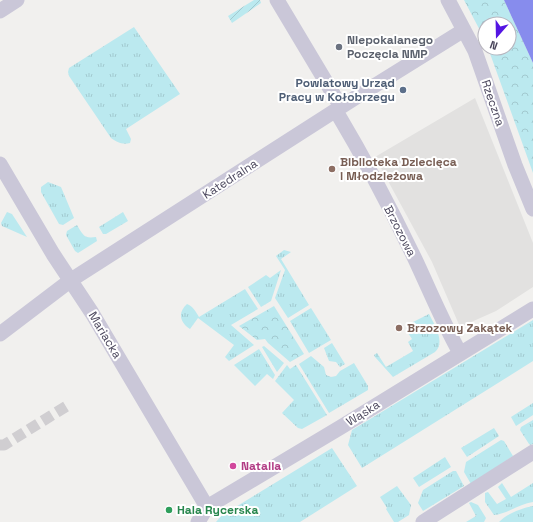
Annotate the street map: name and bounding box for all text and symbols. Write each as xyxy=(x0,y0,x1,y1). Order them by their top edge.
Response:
north arrow xyxy=(477,16,517,56)
place label: Niepokalanego Poczęcia NMP xyxy=(347,32,433,62)
text: N xyxy=(488,38,499,53)
marker: Niepokalanego Poczęcia NMP xyxy=(334,42,344,52)
place label: Powiatowy Urząd Pracy w Kołobrzegu xyxy=(279,75,395,105)
street label: Rzeczna xyxy=(478,78,508,128)
marker: Powiatowy Urząd Pracy w Kołobrzegu xyxy=(398,85,408,95)
place label: Biblioteka Dziecięca i Młodzieżowa xyxy=(340,154,457,184)
street label: Katedralna xyxy=(199,155,261,203)
marker: Biblioteka Dziecięca i Młodzieżowa xyxy=(327,164,337,174)
street label: Brzozowa xyxy=(380,203,420,259)
street label: Mariacka xyxy=(85,309,125,361)
place label: Brzozowy Zakątek xyxy=(407,320,513,336)
marker: Brzozowy Zakątek xyxy=(394,323,404,333)
street label: Wąska xyxy=(343,396,383,430)
place label: Natalia xyxy=(241,458,281,474)
marker: Natalia xyxy=(228,461,238,471)
place label: Hala Rycerska xyxy=(177,502,258,518)
marker: Hala Rycerska xyxy=(164,505,174,515)

